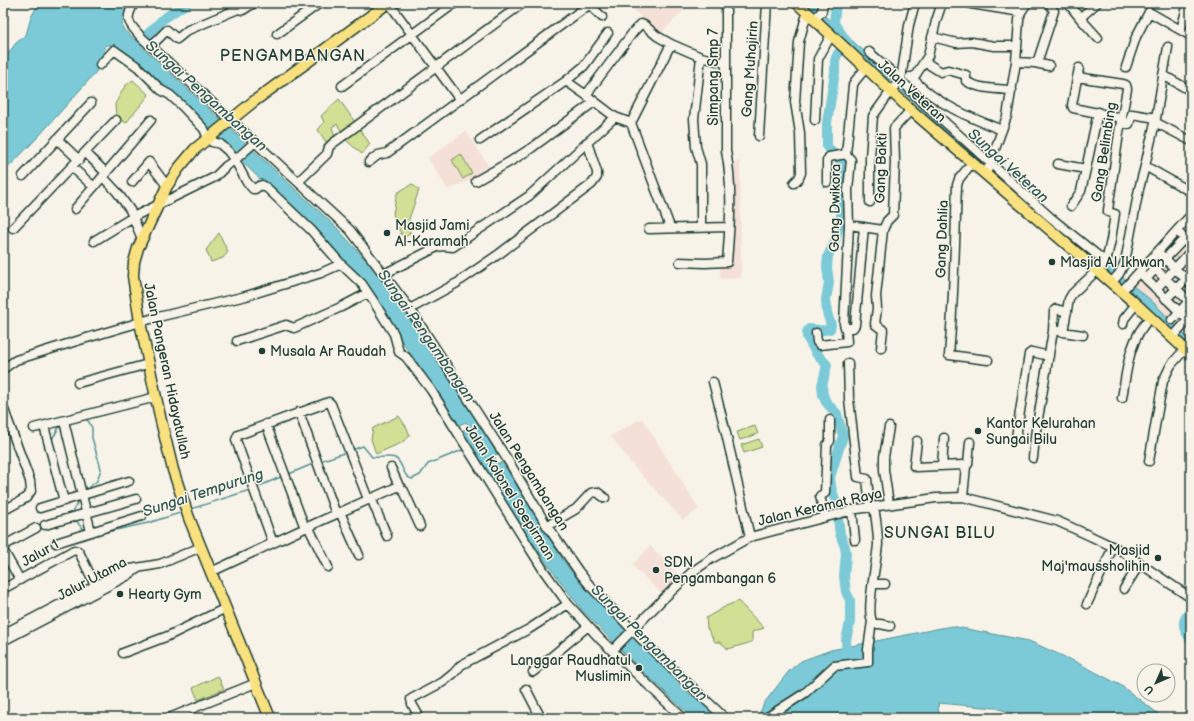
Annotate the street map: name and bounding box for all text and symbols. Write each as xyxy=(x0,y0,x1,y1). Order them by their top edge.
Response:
street label: Gang Muhajirin xyxy=(738,20,762,118)
street label: Simpang Smp 7 xyxy=(705,28,722,126)
water label: Sungai Pengambangan xyxy=(141,36,271,156)
district label: PENGAMBANGAN xyxy=(220,47,366,66)
street label: Jalan Veteran xyxy=(874,56,950,126)
street label: Gang Belimbing xyxy=(1088,101,1120,203)
water label: Sungai Veteran xyxy=(964,125,1052,207)
street label: Gang Bakti xyxy=(871,132,891,204)
street label: Gang Dwikora xyxy=(826,164,844,252)
street label: Gang Dahlia xyxy=(932,200,952,278)
place label: Masjid Jami Al-Karamah xyxy=(395,217,469,250)
marker: Masjid Jami Al-Karamah xyxy=(382,228,392,238)
place label: Masjid Al Ikhwan xyxy=(1060,254,1165,271)
marker: Masjid Al Ikhwan xyxy=(1047,257,1057,267)
water label: Sungai Pengambangan xyxy=(373,266,479,406)
street label: Jalan Pangeran Hidayatullah xyxy=(140,281,194,461)
place label: Musala Ar Raudah xyxy=(270,343,386,360)
marker: Musala Ar Raudah xyxy=(257,346,267,356)
street label: Jalan Pengambangan xyxy=(485,408,573,534)
place label: Kantor Kelurahan Sungai Bilu xyxy=(986,415,1096,448)
street label: Jalan Kolonel Soepirman xyxy=(461,421,559,563)
marker: Kantor Kelurahan Sungai Bilu xyxy=(973,426,983,436)
water label: Sungai Tempurung xyxy=(140,464,266,522)
street label: Jalan Keramat Raya xyxy=(756,484,884,530)
district label: SUNGAI BILU xyxy=(884,524,996,543)
street label: Jalur 1 xyxy=(18,536,62,570)
place label: Masjid Maj'maussholihin xyxy=(1041,542,1150,575)
marker: Masjid Maj'maussholihin xyxy=(1153,553,1163,563)
street label: Jalur Utama xyxy=(54,554,130,604)
place label: SDN Pengambangan 6 xyxy=(664,554,777,587)
marker: SDN Pengambangan 6 xyxy=(651,565,661,575)
water label: Sungai Pengambangan xyxy=(587,581,711,705)
place label: Hearty Gym xyxy=(128,586,202,603)
marker: Hearty Gym xyxy=(115,589,125,599)
place label: Langgar Raudhatul Muslimin xyxy=(510,652,631,685)
marker: Langgar Raudhatul Muslimin xyxy=(634,663,644,673)
north arrow xyxy=(1136,663,1176,703)
text: U xyxy=(1142,682,1157,697)

